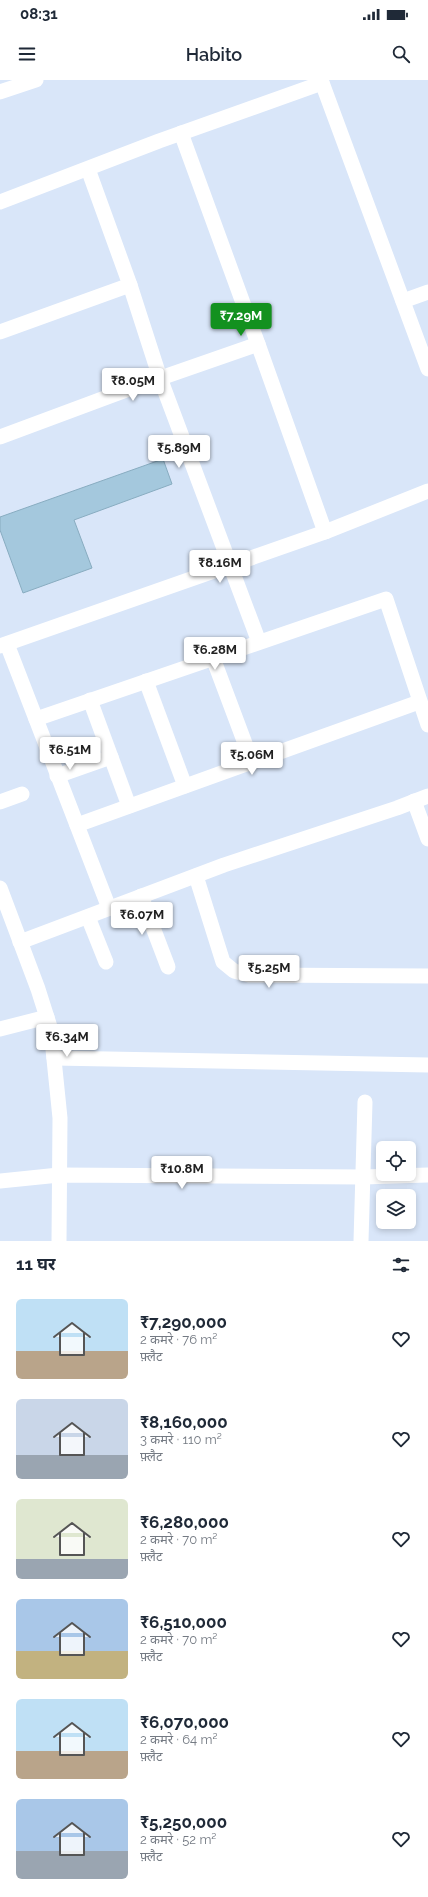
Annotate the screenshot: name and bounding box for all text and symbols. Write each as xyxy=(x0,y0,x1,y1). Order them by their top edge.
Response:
text: 08:31 xyxy=(20,5,58,23)
icon: menu xyxy=(16,43,38,65)
icon: search xyxy=(390,43,412,65)
text: Habito xyxy=(186,44,242,65)
pin: ₹7.29M xyxy=(208,303,274,337)
text: ₹7.29M xyxy=(220,308,262,323)
pin: ₹8.05M xyxy=(100,368,166,402)
text: ₹8.05M xyxy=(111,373,155,388)
pin: ₹5.89M xyxy=(146,435,212,469)
text: ₹5.89M xyxy=(157,440,201,455)
pin: ₹8.16M xyxy=(187,550,253,584)
text: ₹8.16M xyxy=(198,555,242,570)
pin: ₹6.28M xyxy=(182,637,248,671)
text: ₹6.28M xyxy=(193,642,237,657)
pin: ₹6.51M xyxy=(37,737,103,771)
text: ₹6.51M xyxy=(49,742,91,757)
pin: ₹5.06M xyxy=(219,742,285,776)
text: ₹5.06M xyxy=(230,747,274,762)
pin: ₹6.07M xyxy=(109,902,175,936)
text: ₹6.07M xyxy=(120,907,164,922)
pin: ₹5.25M xyxy=(236,955,302,989)
text: ₹5.25M xyxy=(248,960,290,975)
pin: ₹6.34M xyxy=(34,1024,100,1058)
text: ₹6.34M xyxy=(45,1029,89,1044)
map controls xyxy=(376,1141,416,1229)
button: locate xyxy=(376,1141,416,1181)
pin: ₹10.8M xyxy=(149,1156,215,1190)
text: ₹10.8M xyxy=(160,1161,204,1176)
button: layers xyxy=(376,1189,416,1229)
text: 11 घर xyxy=(16,1254,55,1274)
icon: filters xyxy=(390,1254,412,1276)
text: ₹7,290,000 xyxy=(140,1312,227,1332)
icon: home xyxy=(48,1315,96,1363)
icon: heart xyxy=(390,1328,412,1350)
text: 2 कमरे · 76 m² xyxy=(140,1332,217,1347)
text: फ़्लैट xyxy=(140,1349,163,1364)
text: ₹8,160,000 xyxy=(140,1412,228,1432)
icon: home xyxy=(48,1415,96,1463)
icon: heart xyxy=(390,1428,412,1450)
text: 3 कमरे · 110 m² xyxy=(140,1432,222,1447)
text: फ़्लैट xyxy=(140,1449,163,1464)
text: ₹6,280,000 xyxy=(140,1512,229,1532)
icon: home xyxy=(48,1515,96,1563)
icon: heart xyxy=(390,1528,412,1550)
text: 2 कमरे · 70 m² xyxy=(140,1532,217,1547)
text: फ़्लैट xyxy=(140,1549,163,1564)
text: ₹6,510,000 xyxy=(140,1612,227,1632)
icon: home xyxy=(48,1615,96,1663)
icon: heart xyxy=(390,1628,412,1650)
text: 2 कमरे · 70 m² xyxy=(140,1632,217,1647)
text: फ़्लैट xyxy=(140,1649,163,1664)
text: ₹6,070,000 xyxy=(140,1712,229,1732)
icon: home xyxy=(48,1715,96,1763)
icon: heart xyxy=(390,1728,412,1750)
text: 2 कमरे · 64 m² xyxy=(140,1732,218,1747)
text: फ़्लैट xyxy=(140,1749,163,1764)
text: ₹5,250,000 xyxy=(140,1812,227,1832)
icon: home xyxy=(48,1815,96,1863)
icon: heart xyxy=(390,1828,412,1850)
text: 2 कमरे · 52 m² xyxy=(140,1832,216,1847)
text: फ़्लैट xyxy=(140,1849,163,1864)

